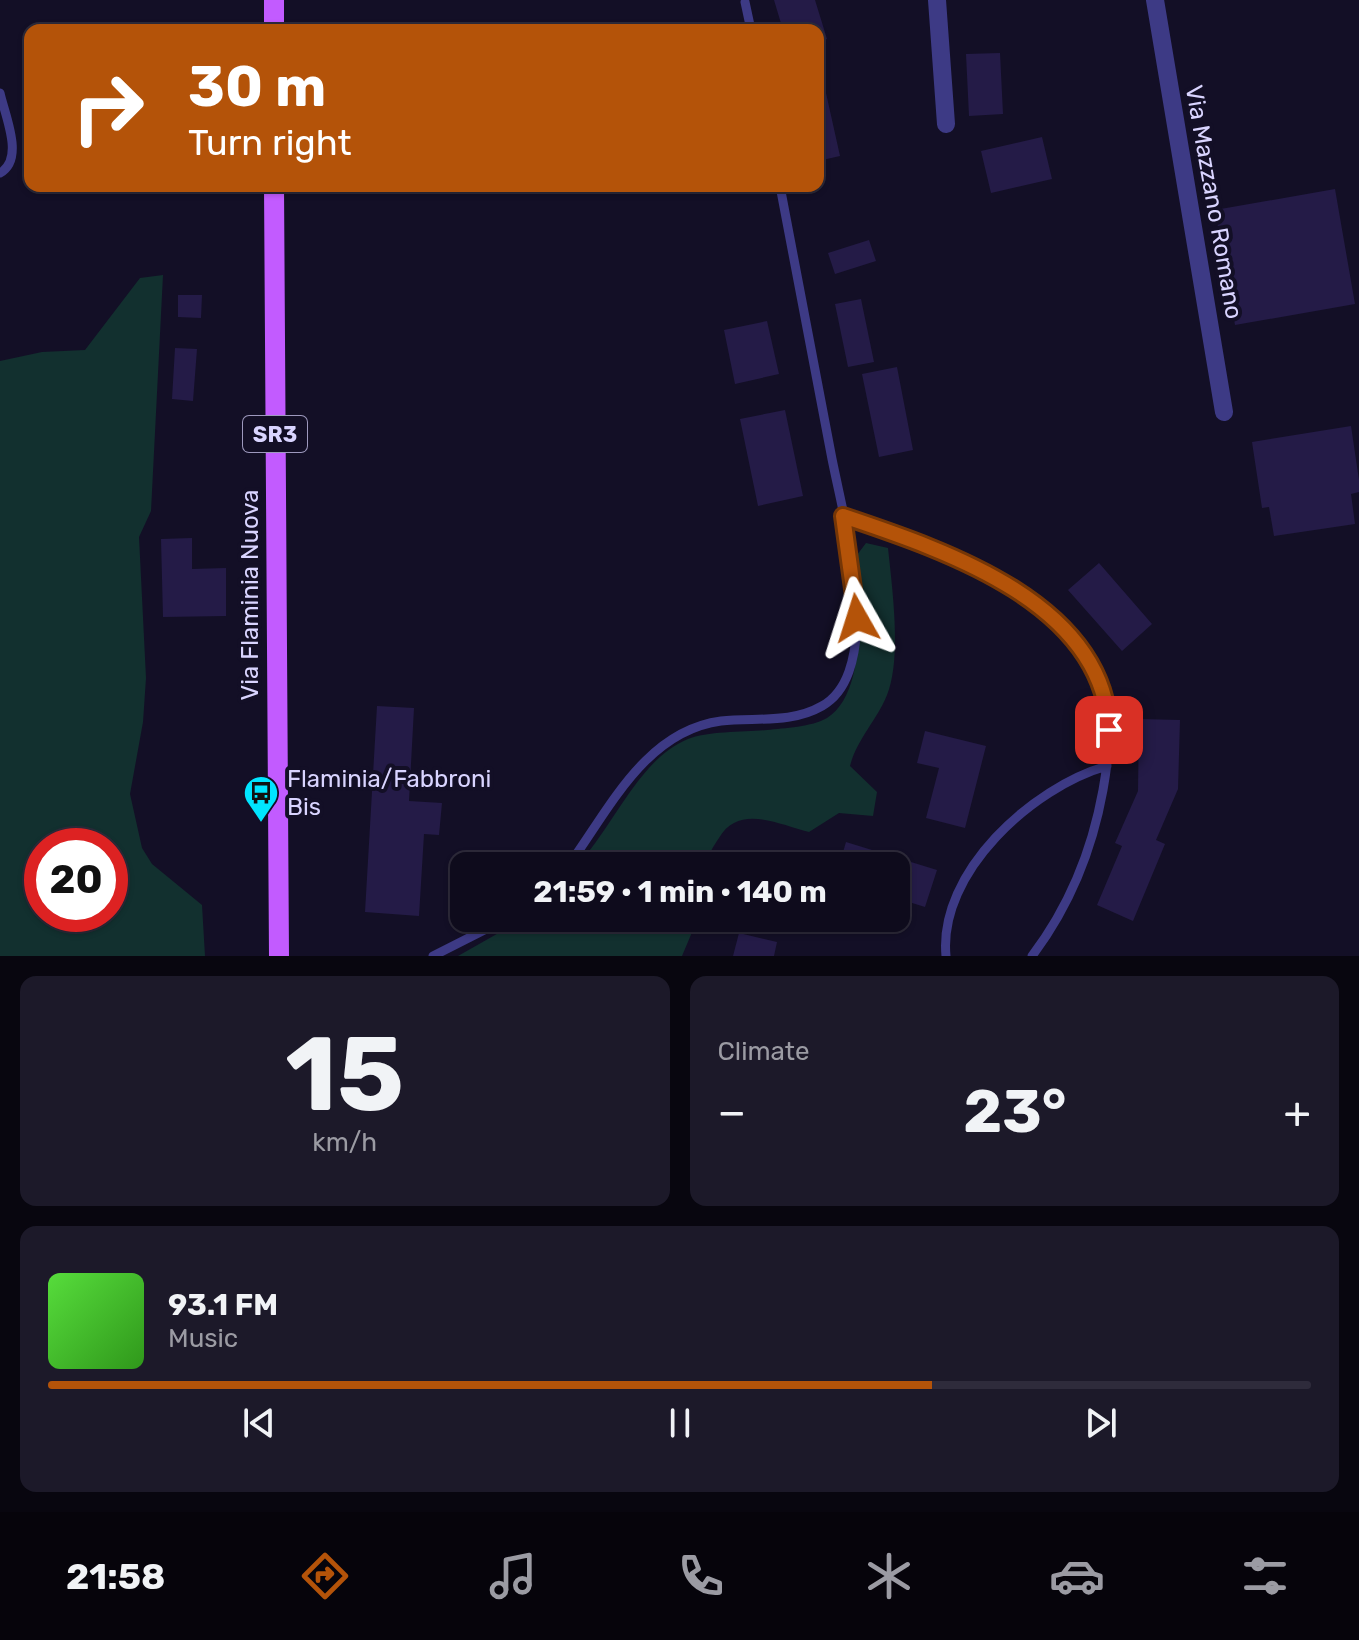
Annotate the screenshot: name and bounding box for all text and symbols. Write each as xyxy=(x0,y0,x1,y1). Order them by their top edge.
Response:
text: 30 m xyxy=(188,54,326,120)
icon: right xyxy=(56,56,160,160)
street label: Via Mazzano Romano xyxy=(1180,83,1248,321)
text: Turn right xyxy=(188,121,352,164)
road number: SR3 xyxy=(243,416,307,452)
street label: Via Flaminia Nuova xyxy=(236,490,264,700)
position arrow xyxy=(815,576,899,660)
pin xyxy=(1075,696,1143,764)
icon: arrive xyxy=(1087,708,1131,752)
place label: Flaminia/Fabbroni Bis xyxy=(287,765,491,821)
bus stop icon: Flaminia/Fabbroni Bis xyxy=(242,774,280,824)
speed limit sign: 20 xyxy=(24,828,128,932)
text: 21:59 · 1 min · 140 m xyxy=(533,874,827,910)
text: 15 xyxy=(285,1013,404,1136)
text: Climate xyxy=(718,1036,810,1067)
text: 23° xyxy=(963,1076,1066,1147)
text: − xyxy=(718,1086,746,1138)
text: + xyxy=(1284,1086,1311,1138)
text: km/h xyxy=(312,1127,377,1158)
text: 93.1 FM xyxy=(168,1287,278,1323)
text: Music xyxy=(168,1323,238,1354)
icon: previous xyxy=(237,1401,281,1445)
icon: pause xyxy=(658,1401,702,1445)
icon: next xyxy=(1079,1401,1123,1445)
icon: directions xyxy=(297,1548,353,1604)
icon: music xyxy=(485,1548,541,1604)
icon: phone xyxy=(673,1548,729,1604)
icon: climate xyxy=(861,1548,917,1604)
icon: car xyxy=(1049,1548,1105,1604)
icon: filters xyxy=(1237,1548,1293,1604)
text: 21:58 xyxy=(66,1555,165,1598)

